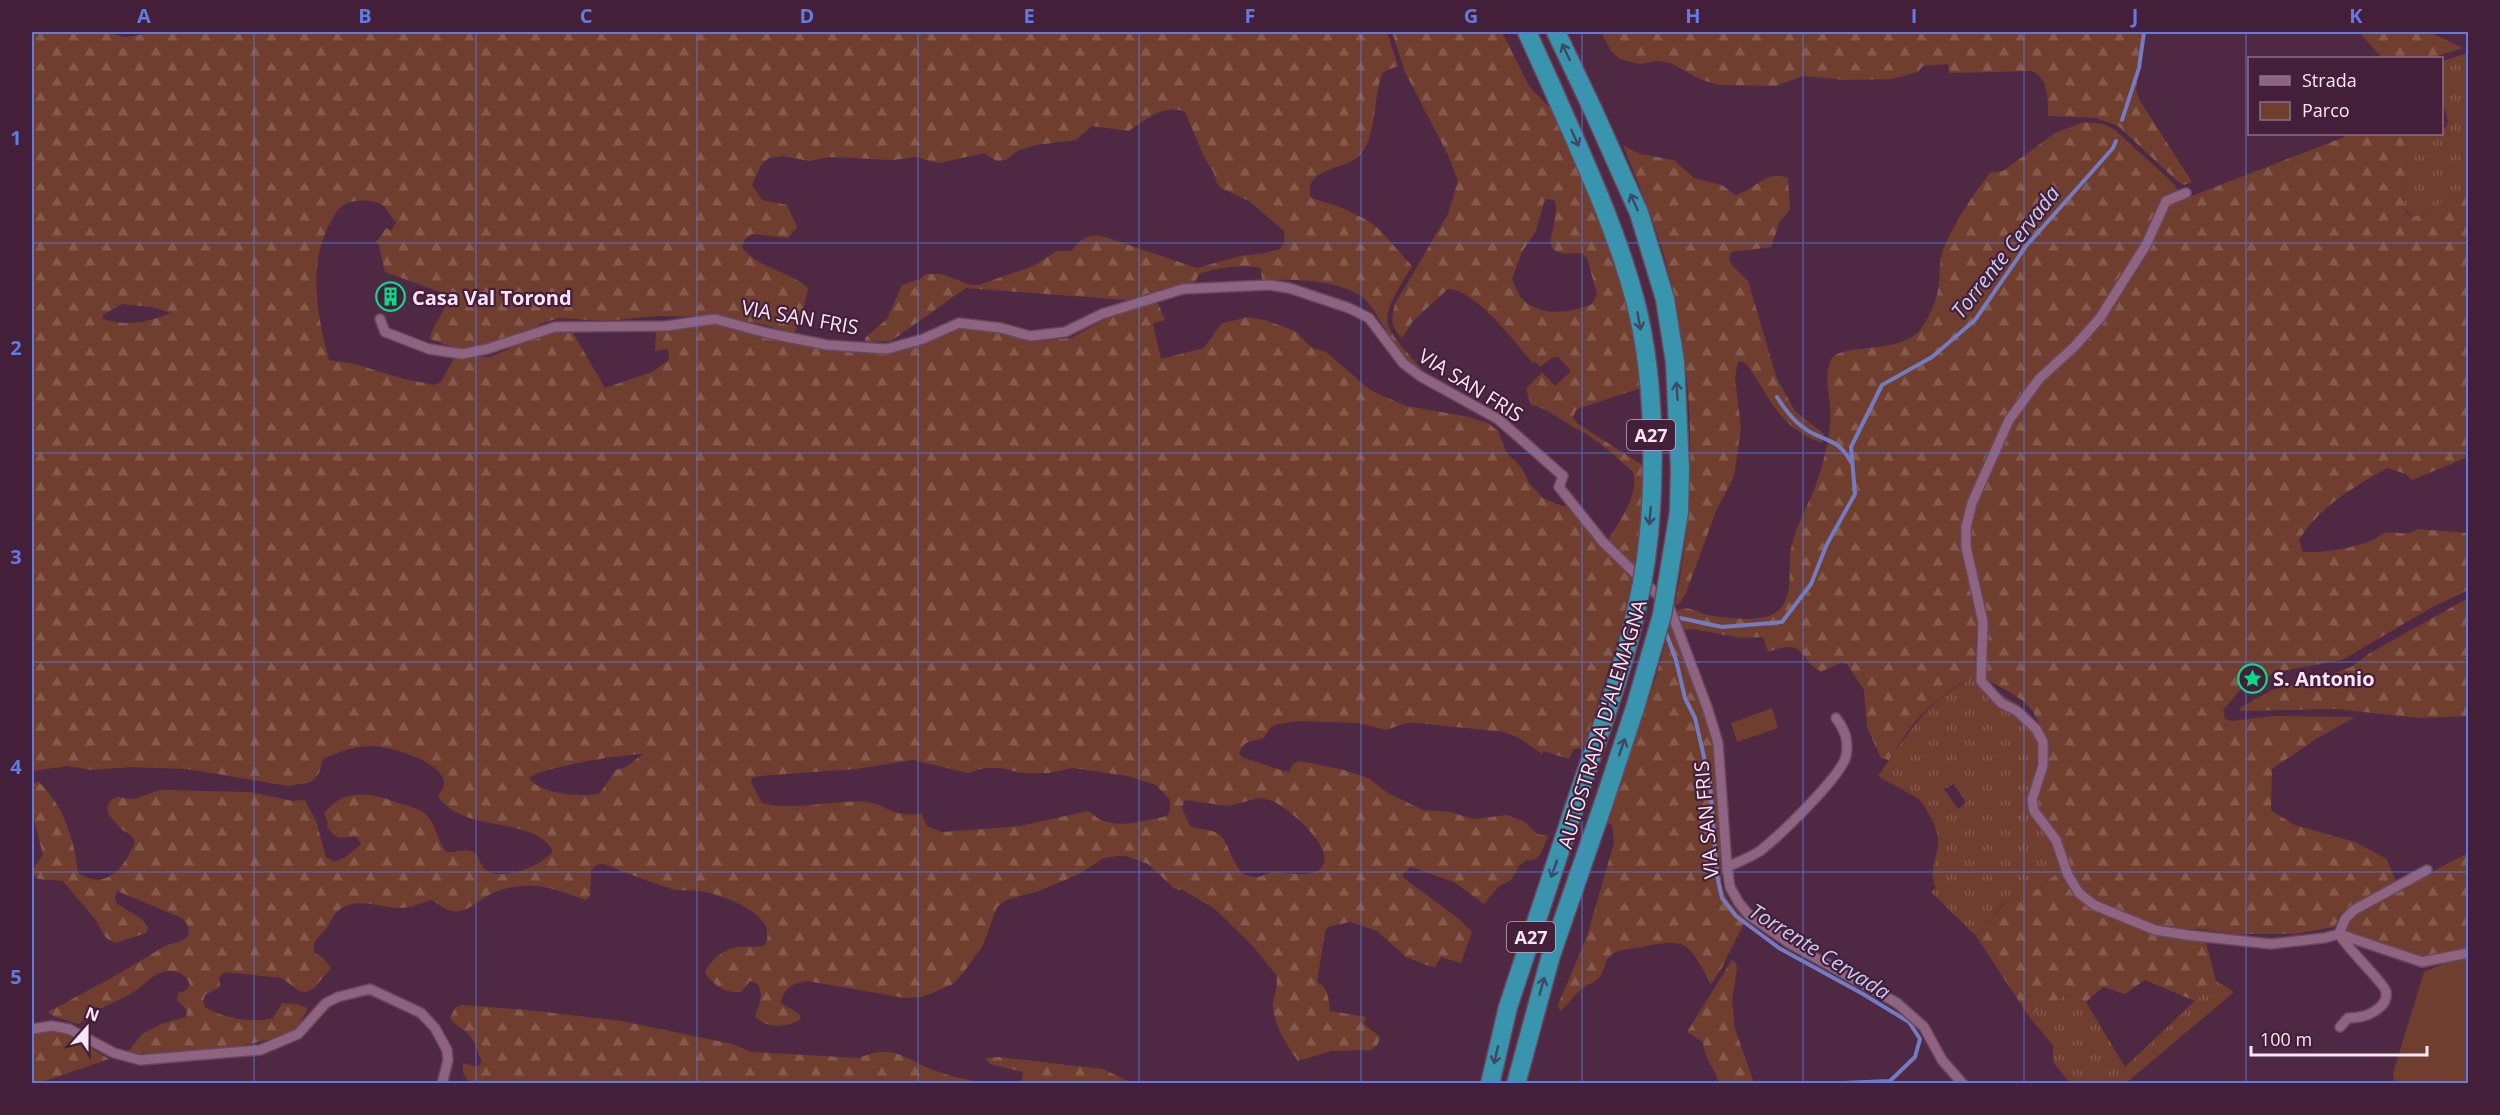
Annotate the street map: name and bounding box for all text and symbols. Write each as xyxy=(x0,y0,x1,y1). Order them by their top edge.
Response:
text: A xyxy=(137,2,151,29)
text: B xyxy=(358,2,372,29)
text: C xyxy=(580,2,593,29)
text: D xyxy=(800,2,814,29)
text: E xyxy=(1023,2,1035,29)
text: F xyxy=(1245,2,1255,29)
text: G xyxy=(1464,2,1478,29)
text: H xyxy=(1685,2,1701,29)
text: I xyxy=(1911,2,1917,29)
text: J xyxy=(2130,2,2138,29)
text: K xyxy=(2349,2,2363,29)
one-way arrow xyxy=(1559,43,1571,61)
legend xyxy=(2248,57,2443,135)
text: Strada xyxy=(2302,68,2357,92)
text: Parco xyxy=(2302,98,2350,122)
text: 1 xyxy=(10,124,22,151)
one-way arrow xyxy=(1569,129,1581,147)
water label: Torrente Cervada xyxy=(1944,180,2066,324)
one-way arrow xyxy=(1628,193,1639,212)
building icon: Casa Val Torond xyxy=(375,281,407,313)
place label: Casa Val Torond xyxy=(412,284,572,311)
street label: VIA SAN FRIS xyxy=(739,293,861,341)
one-way arrow xyxy=(1634,311,1645,331)
text: 2 xyxy=(10,334,22,361)
street label: VIA SAN FRIS xyxy=(1414,342,1528,428)
one-way arrow xyxy=(1671,382,1682,402)
road number: A27 xyxy=(1627,420,1675,450)
one-way arrow xyxy=(1644,505,1655,525)
text: 3 xyxy=(10,543,22,570)
street label: AUTOSTRADA D'ALEMAGNA xyxy=(1551,596,1653,852)
place icon: S. Antonio xyxy=(2236,662,2268,694)
place label: S. Antonio xyxy=(2273,665,2375,692)
one-way arrow xyxy=(1618,738,1629,757)
text: 4 xyxy=(10,753,22,780)
street label: VIA SAN FRIS xyxy=(1687,760,1725,880)
one-way arrow xyxy=(1547,859,1558,878)
water label: Torrente Cervada xyxy=(1744,896,1896,1006)
road number: A27 xyxy=(1507,922,1555,952)
text: 5 xyxy=(10,963,22,990)
one-way arrow xyxy=(1537,977,1548,996)
north arrow xyxy=(57,998,117,1058)
text: N xyxy=(82,1001,102,1027)
scale bar xyxy=(2251,1019,2426,1057)
text: 100 m xyxy=(2260,1027,2312,1051)
one-way arrow xyxy=(1490,1045,1502,1064)

